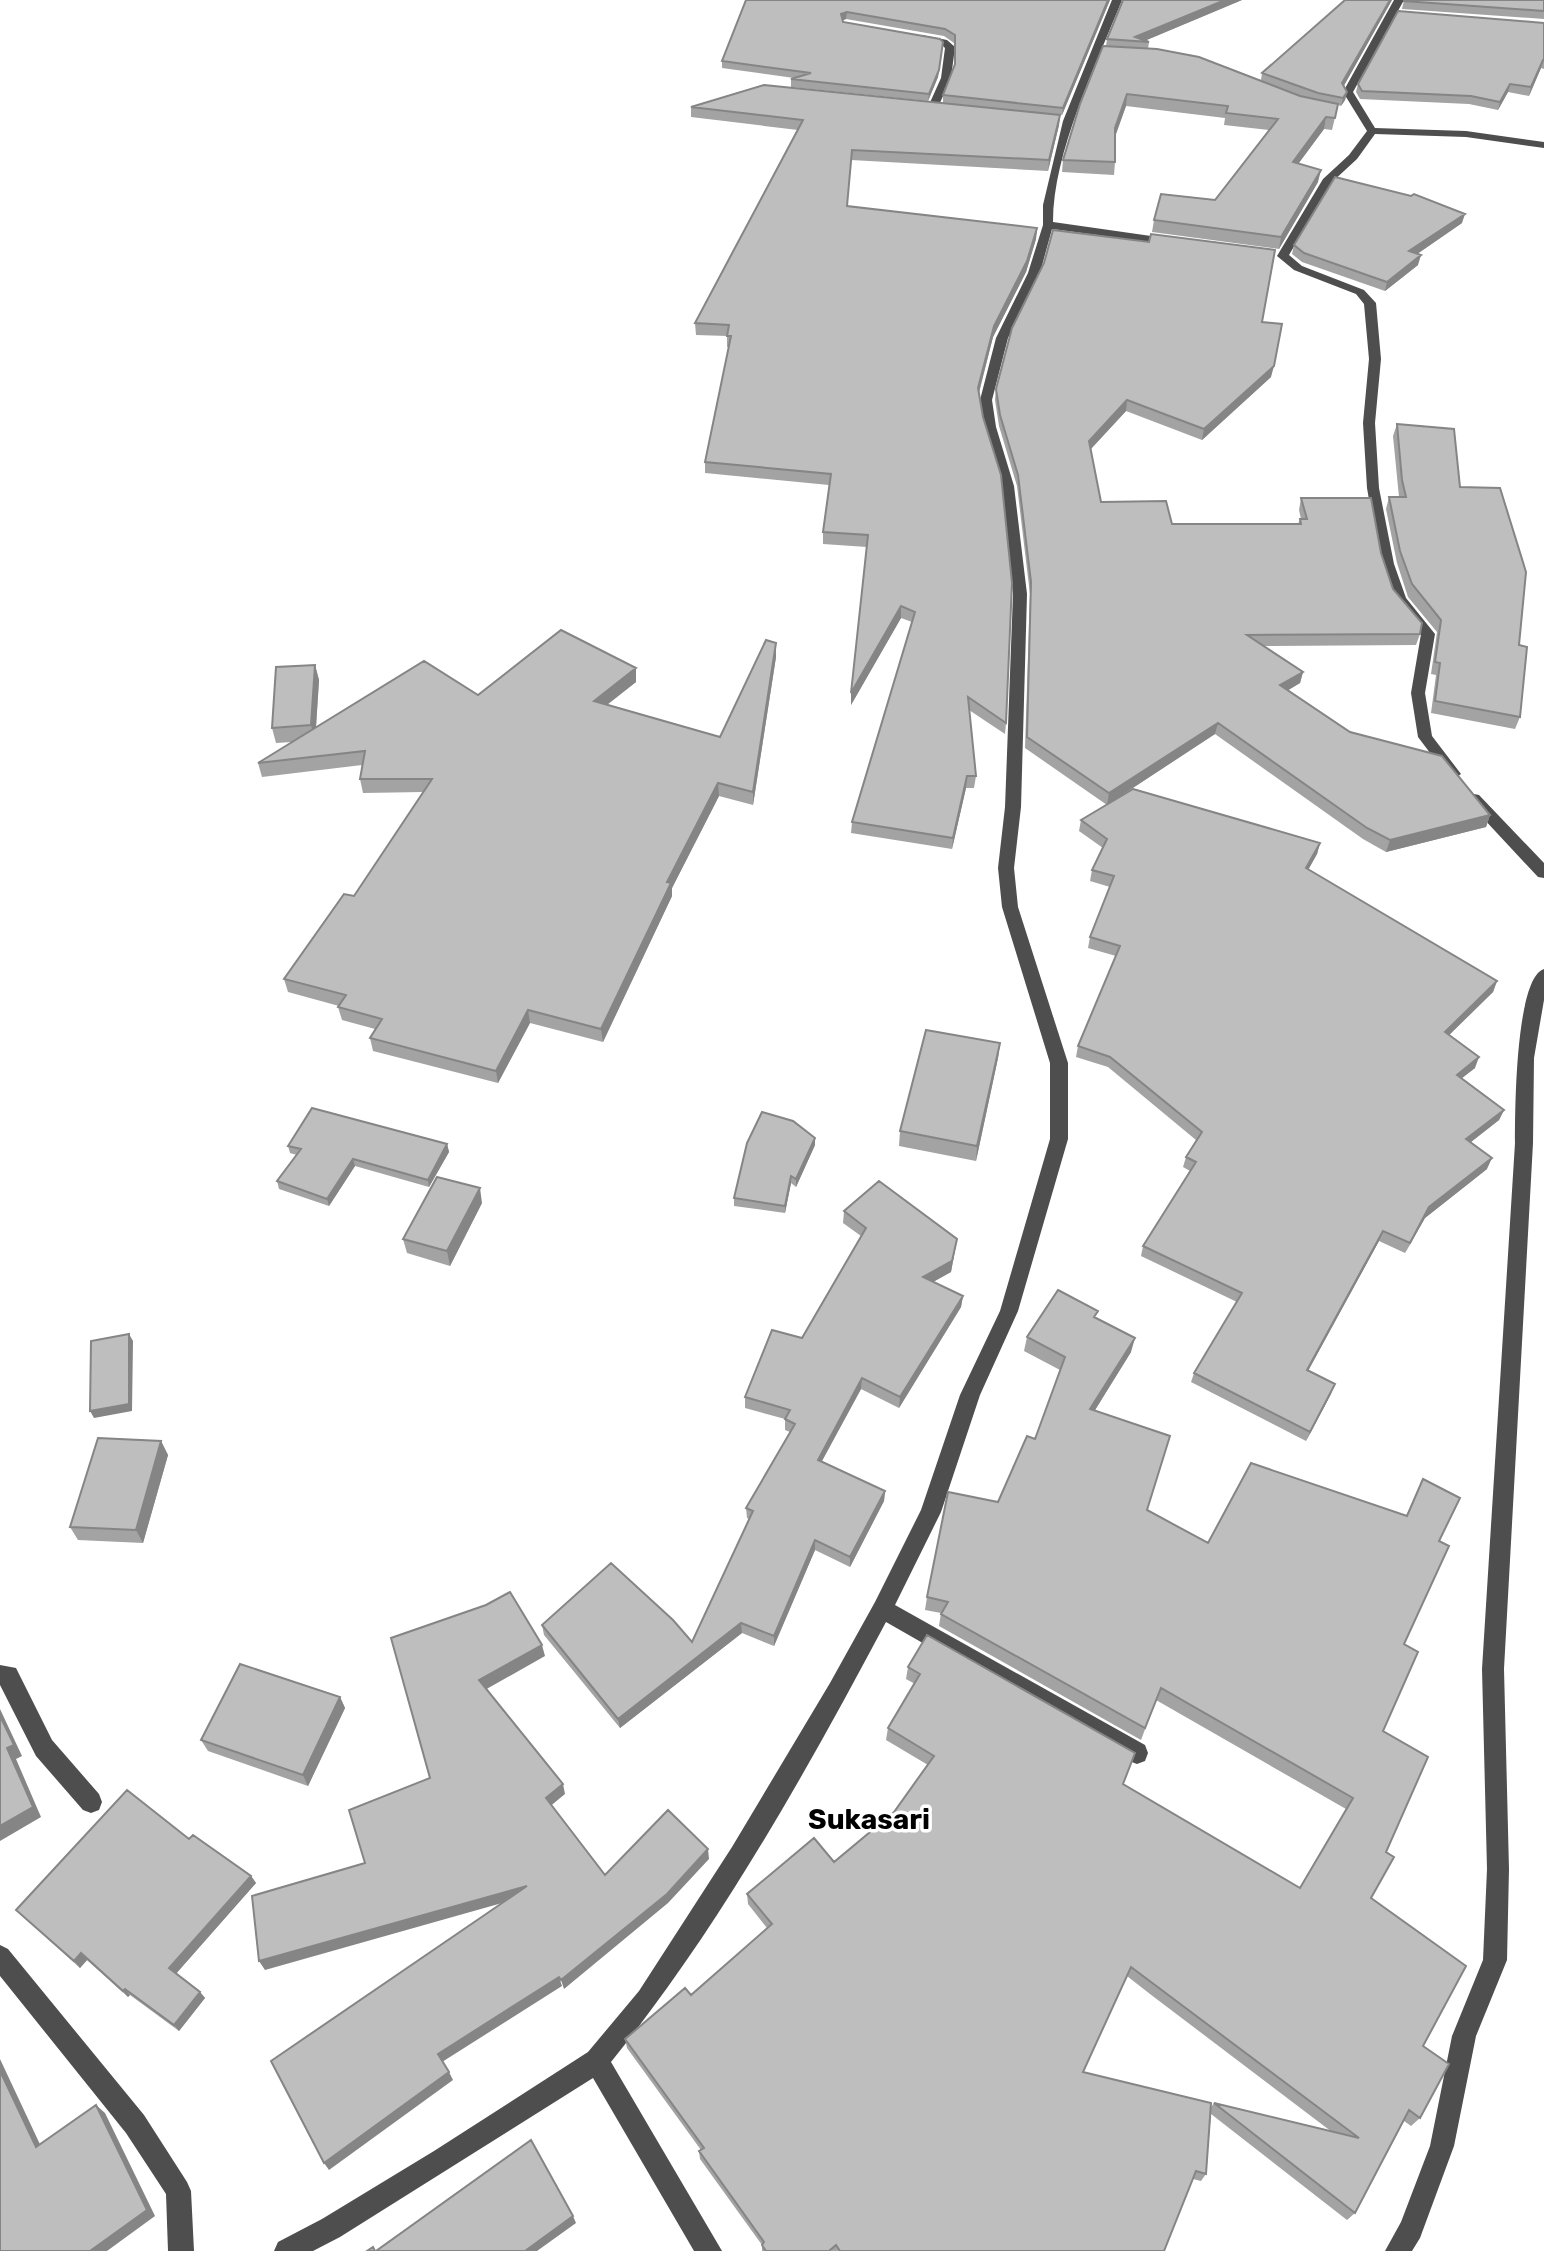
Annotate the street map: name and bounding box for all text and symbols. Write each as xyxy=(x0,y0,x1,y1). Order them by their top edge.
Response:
district label: Sukasari xyxy=(808,1803,930,1836)

